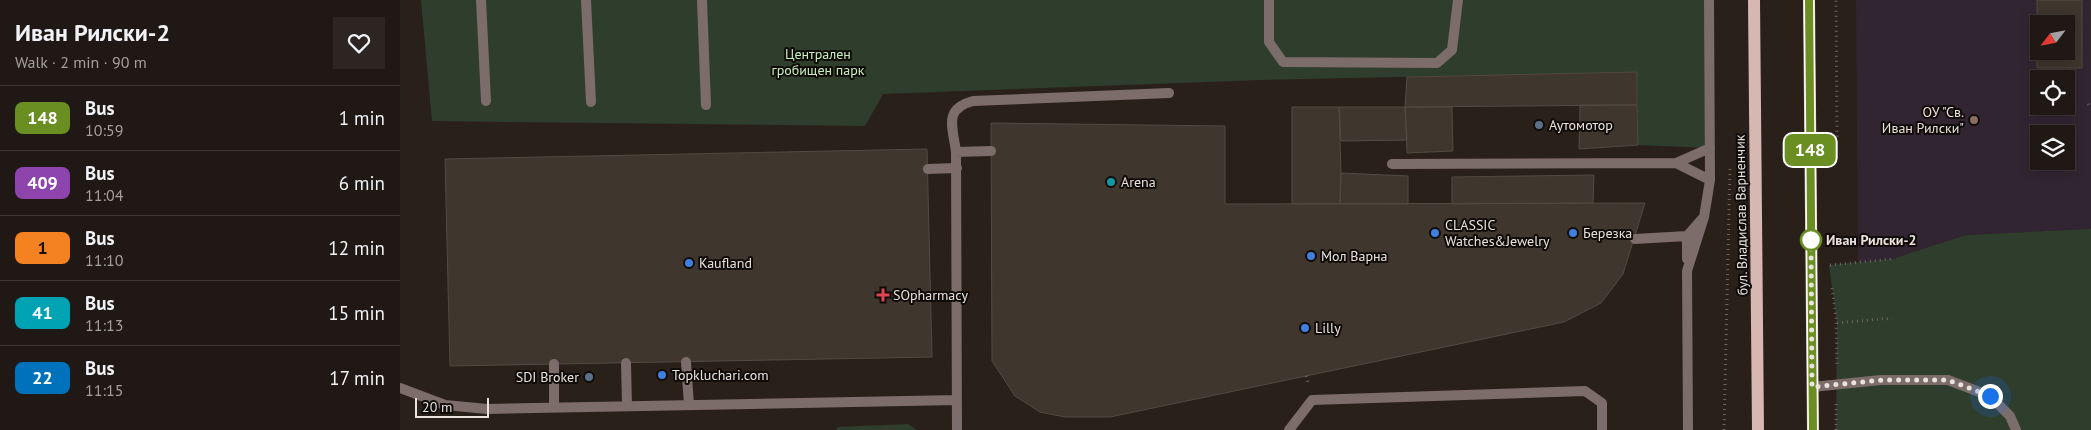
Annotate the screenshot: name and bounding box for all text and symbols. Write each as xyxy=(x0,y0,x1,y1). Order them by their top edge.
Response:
north arrow xyxy=(2030,15,2075,60)
map controls xyxy=(2030,15,2075,170)
text: Иван Рилски-2 xyxy=(15,17,170,48)
button: heart xyxy=(333,17,385,69)
park label: Централен гробищен парк xyxy=(771,45,865,79)
text: Walk · 2 min · 90 m xyxy=(15,52,147,72)
button: locate xyxy=(2030,70,2075,115)
text: Bus xyxy=(85,96,114,120)
place label: ОУ "Св. Иван Рилски" xyxy=(1882,103,1964,137)
text: 148 xyxy=(27,106,58,129)
text: 1 min xyxy=(339,106,385,130)
marker: ОУ "Св. Иван Рилски" xyxy=(1968,114,1980,126)
place label: Аутомотор xyxy=(1549,116,1613,134)
marker: Аутомотор xyxy=(1533,119,1545,131)
text: 10:59 xyxy=(85,120,123,140)
button: layers xyxy=(2030,125,2075,170)
street label: бул. Владислав Варненчик xyxy=(1731,134,1751,296)
line badge: 148 xyxy=(1781,134,1839,166)
text: 148 xyxy=(1795,138,1825,161)
text: Bus xyxy=(85,161,114,185)
text: 409 xyxy=(27,171,58,194)
text: 6 min xyxy=(339,171,385,195)
place label: Arena xyxy=(1121,173,1156,191)
marker: Arena xyxy=(1105,176,1117,188)
text: 11:04 xyxy=(85,185,123,205)
place label: CLASSIC Watches&Jewelry xyxy=(1445,216,1550,250)
place label: Березка xyxy=(1583,224,1632,242)
text: Bus xyxy=(85,226,114,250)
marker: CLASSIC Watches&Jewelry xyxy=(1429,227,1441,239)
marker: Березка xyxy=(1567,227,1579,239)
marker: Иван Рилски-2 xyxy=(1800,229,1822,251)
place label: Иван Рилски-2 xyxy=(1826,231,1916,249)
text: 1 xyxy=(37,236,48,259)
text: 12 min xyxy=(328,236,385,260)
place label: Мол Варна xyxy=(1321,247,1388,265)
text: 11:10 xyxy=(85,250,123,270)
marker: Мол Варна xyxy=(1305,250,1317,262)
place label: Kaufland xyxy=(699,254,752,272)
marker: Kaufland xyxy=(683,257,695,269)
place label: SOpharmacy xyxy=(893,286,968,304)
marker: SOpharmacy xyxy=(877,289,889,301)
text: Bus xyxy=(85,291,114,315)
text: 41 xyxy=(32,301,53,324)
text: 15 min xyxy=(328,301,385,325)
text: 11:13 xyxy=(85,315,123,335)
place label: Lilly xyxy=(1315,319,1341,337)
marker: Lilly xyxy=(1299,322,1311,334)
text: Bus xyxy=(85,356,114,380)
text: 22 xyxy=(32,366,53,389)
text: 17 min xyxy=(329,366,385,390)
place label: Topkluchari.com xyxy=(672,366,769,384)
place label: SDI Broker xyxy=(516,368,579,386)
marker: Topkluchari.com xyxy=(656,369,668,381)
marker: SDI Broker xyxy=(583,371,595,383)
text: 11:15 xyxy=(85,380,123,400)
your location xyxy=(1978,384,2003,409)
scale bar xyxy=(415,395,489,418)
text: 20 m xyxy=(422,398,452,416)

